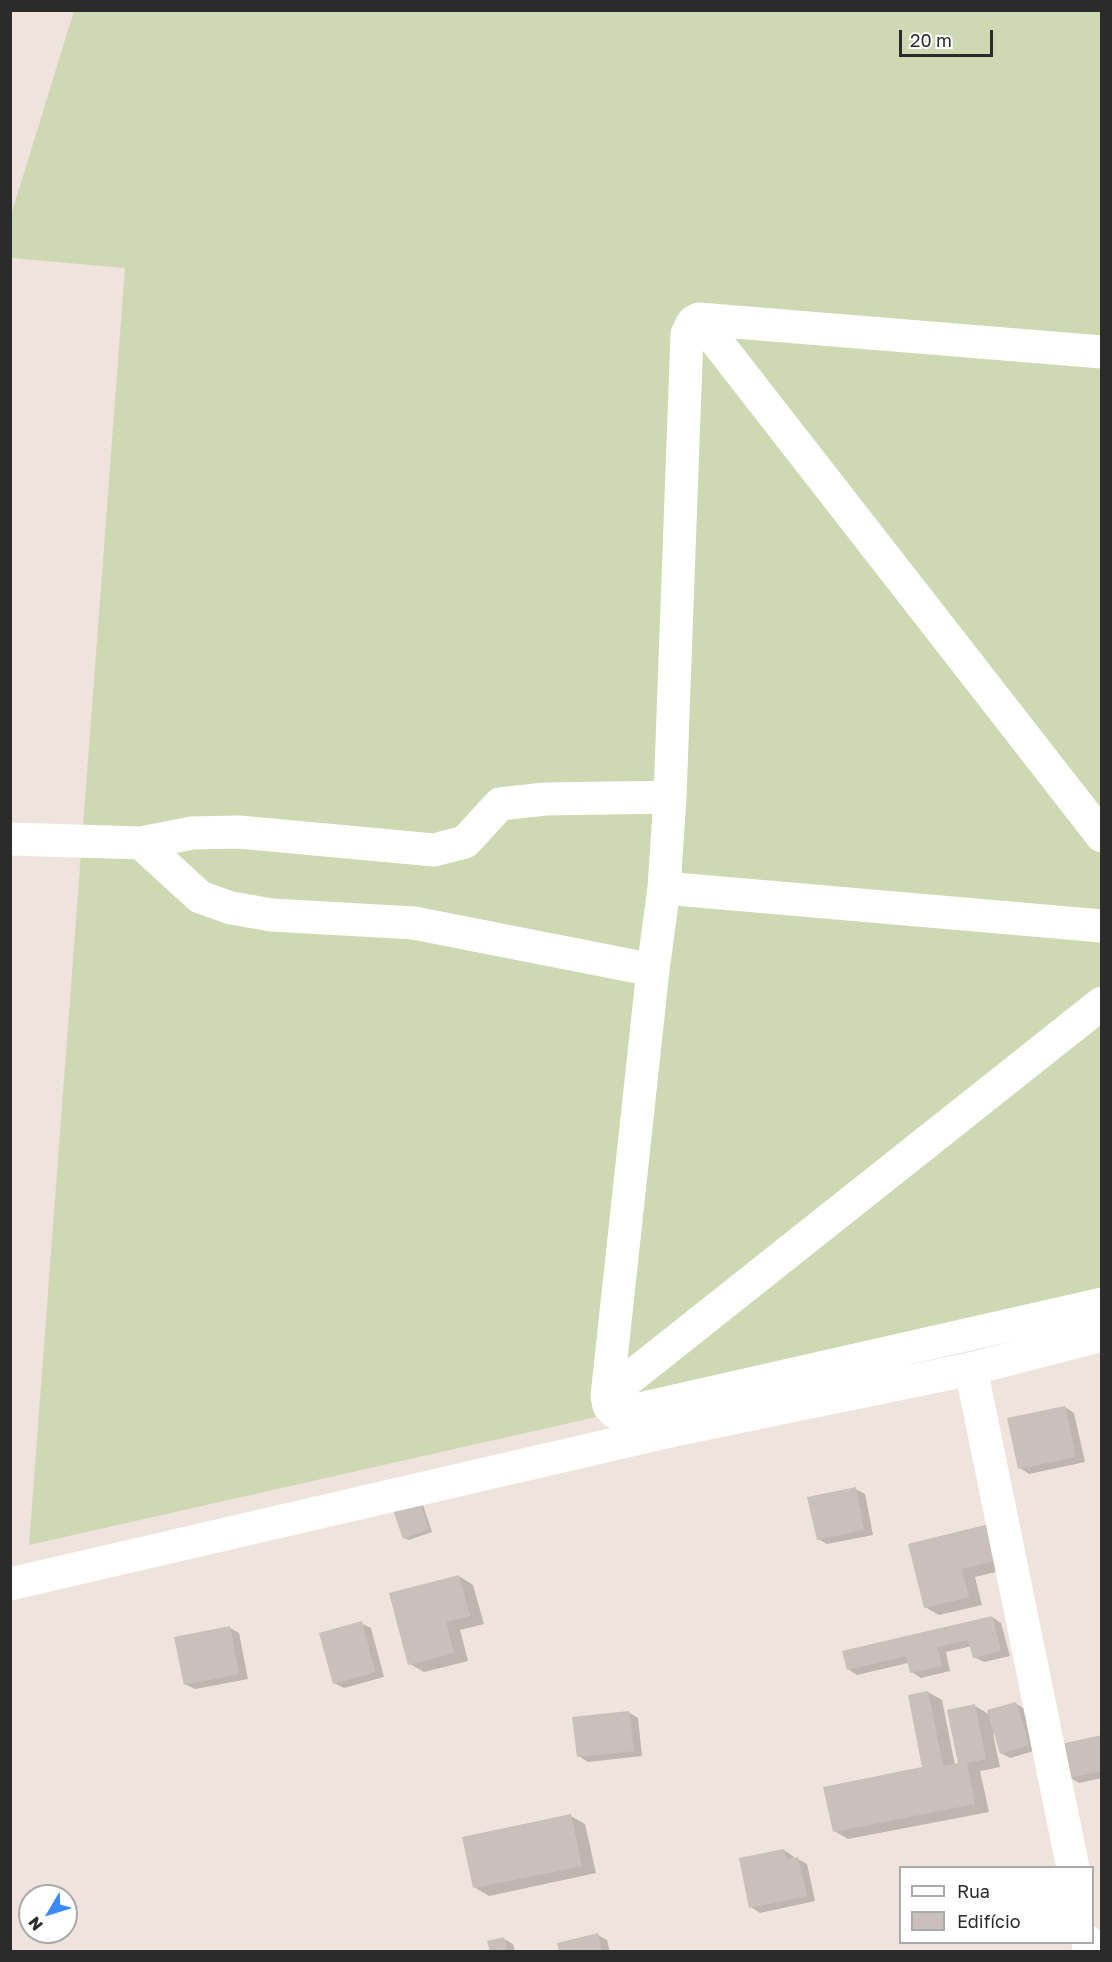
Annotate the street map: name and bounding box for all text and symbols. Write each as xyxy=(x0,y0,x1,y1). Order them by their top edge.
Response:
scale bar xyxy=(902,18,996,56)
text: 20 m xyxy=(910,29,952,51)
legend xyxy=(899,1866,1094,1944)
text: Rua xyxy=(957,1880,990,1902)
north arrow xyxy=(18,1884,78,1944)
text: Edifício xyxy=(957,1910,1021,1932)
text: N xyxy=(24,1913,47,1935)

